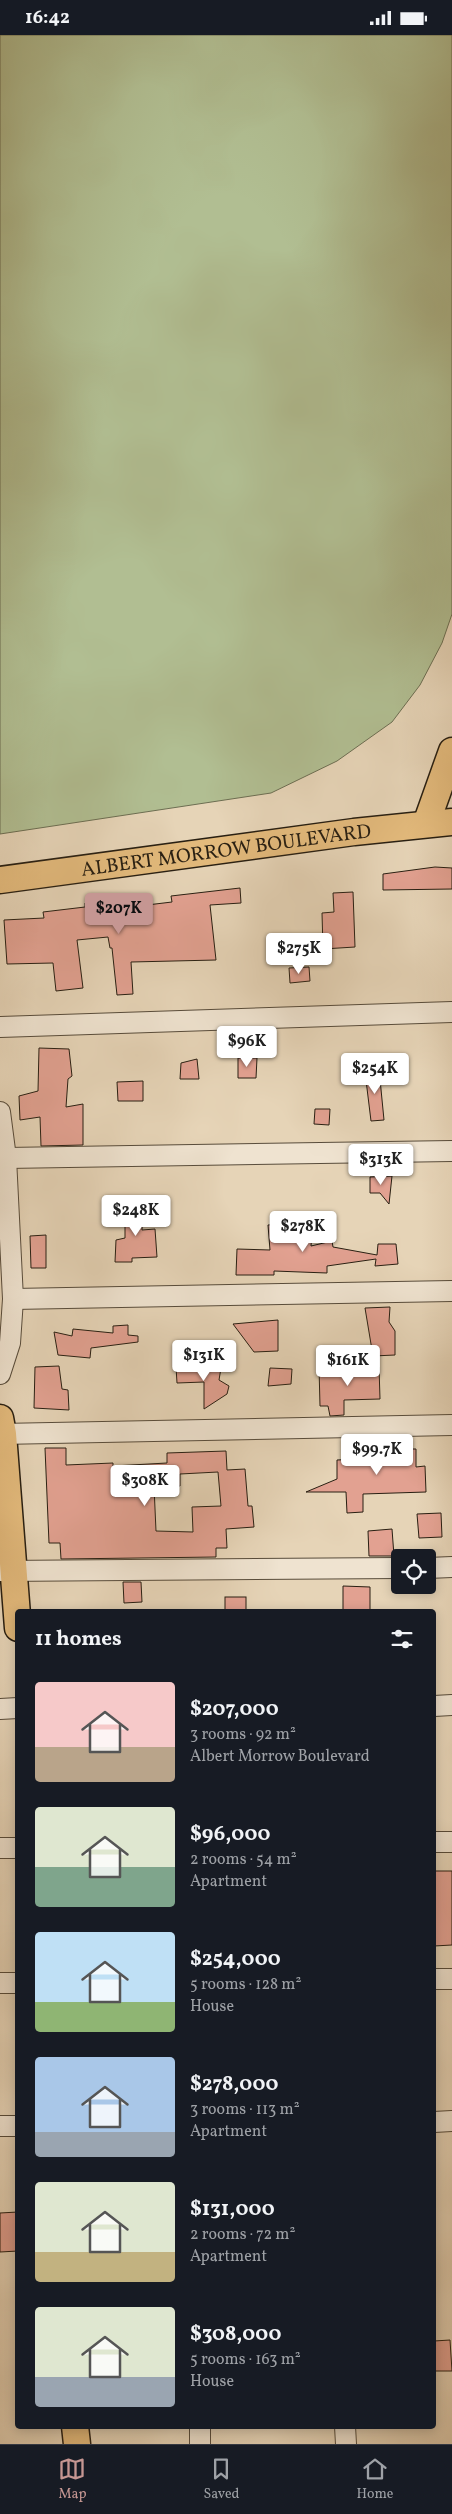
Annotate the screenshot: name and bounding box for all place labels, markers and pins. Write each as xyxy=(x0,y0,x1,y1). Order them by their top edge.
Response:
pin: $207K xyxy=(84,893,154,935)
pin: $275K xyxy=(264,933,334,975)
pin: $96K xyxy=(217,1025,277,1068)
pin: $254K xyxy=(340,1053,410,1095)
pin: $313K xyxy=(346,1143,416,1186)
pin: $248K xyxy=(101,1195,171,1237)
pin: $278K xyxy=(268,1211,338,1253)
pin: $131K xyxy=(169,1339,239,1382)
pin: $161K xyxy=(313,1345,383,1387)
pin: $99.7K xyxy=(336,1433,418,1476)
pin: $308K xyxy=(110,1465,180,1507)

